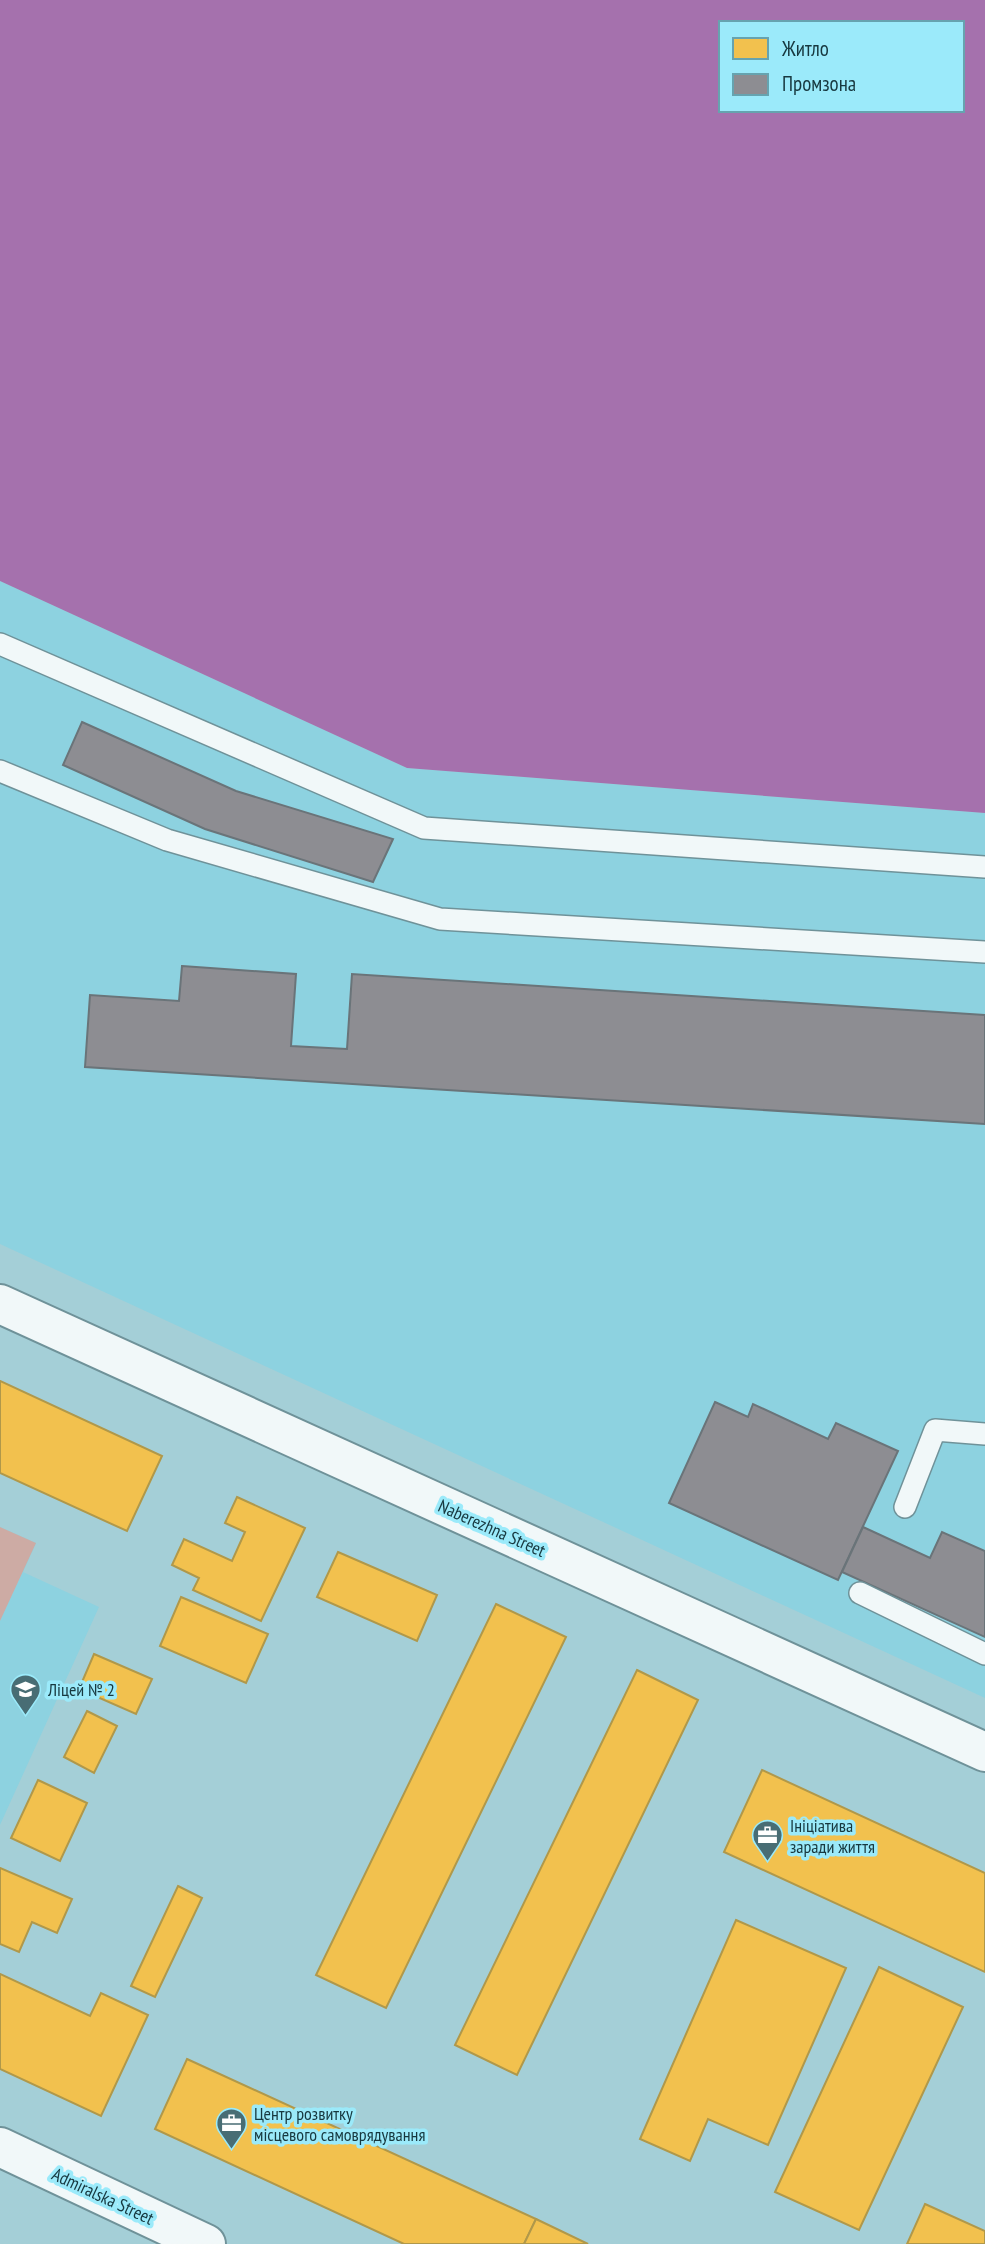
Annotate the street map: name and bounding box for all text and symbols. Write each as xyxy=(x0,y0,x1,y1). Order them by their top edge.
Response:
legend xyxy=(719,21,964,112)
text: Житло xyxy=(781,35,829,62)
text: Промзона xyxy=(782,70,856,97)
street label: Naberezhna Street xyxy=(435,1494,549,1562)
school or university icon: Ліцей № 2 xyxy=(8,1672,42,1716)
place label: Ліцей № 2 xyxy=(47,1678,115,1701)
place label: Ініціатива заради життя xyxy=(790,1814,875,1858)
office icon: Ініціатива заради життя xyxy=(750,1818,784,1862)
place label: Центр розвитку місцевого самоврядування xyxy=(254,2102,425,2146)
office icon: Центр розвитку місцевого самоврядування xyxy=(214,2106,248,2150)
street label: Admiralska Street xyxy=(48,2162,158,2230)

